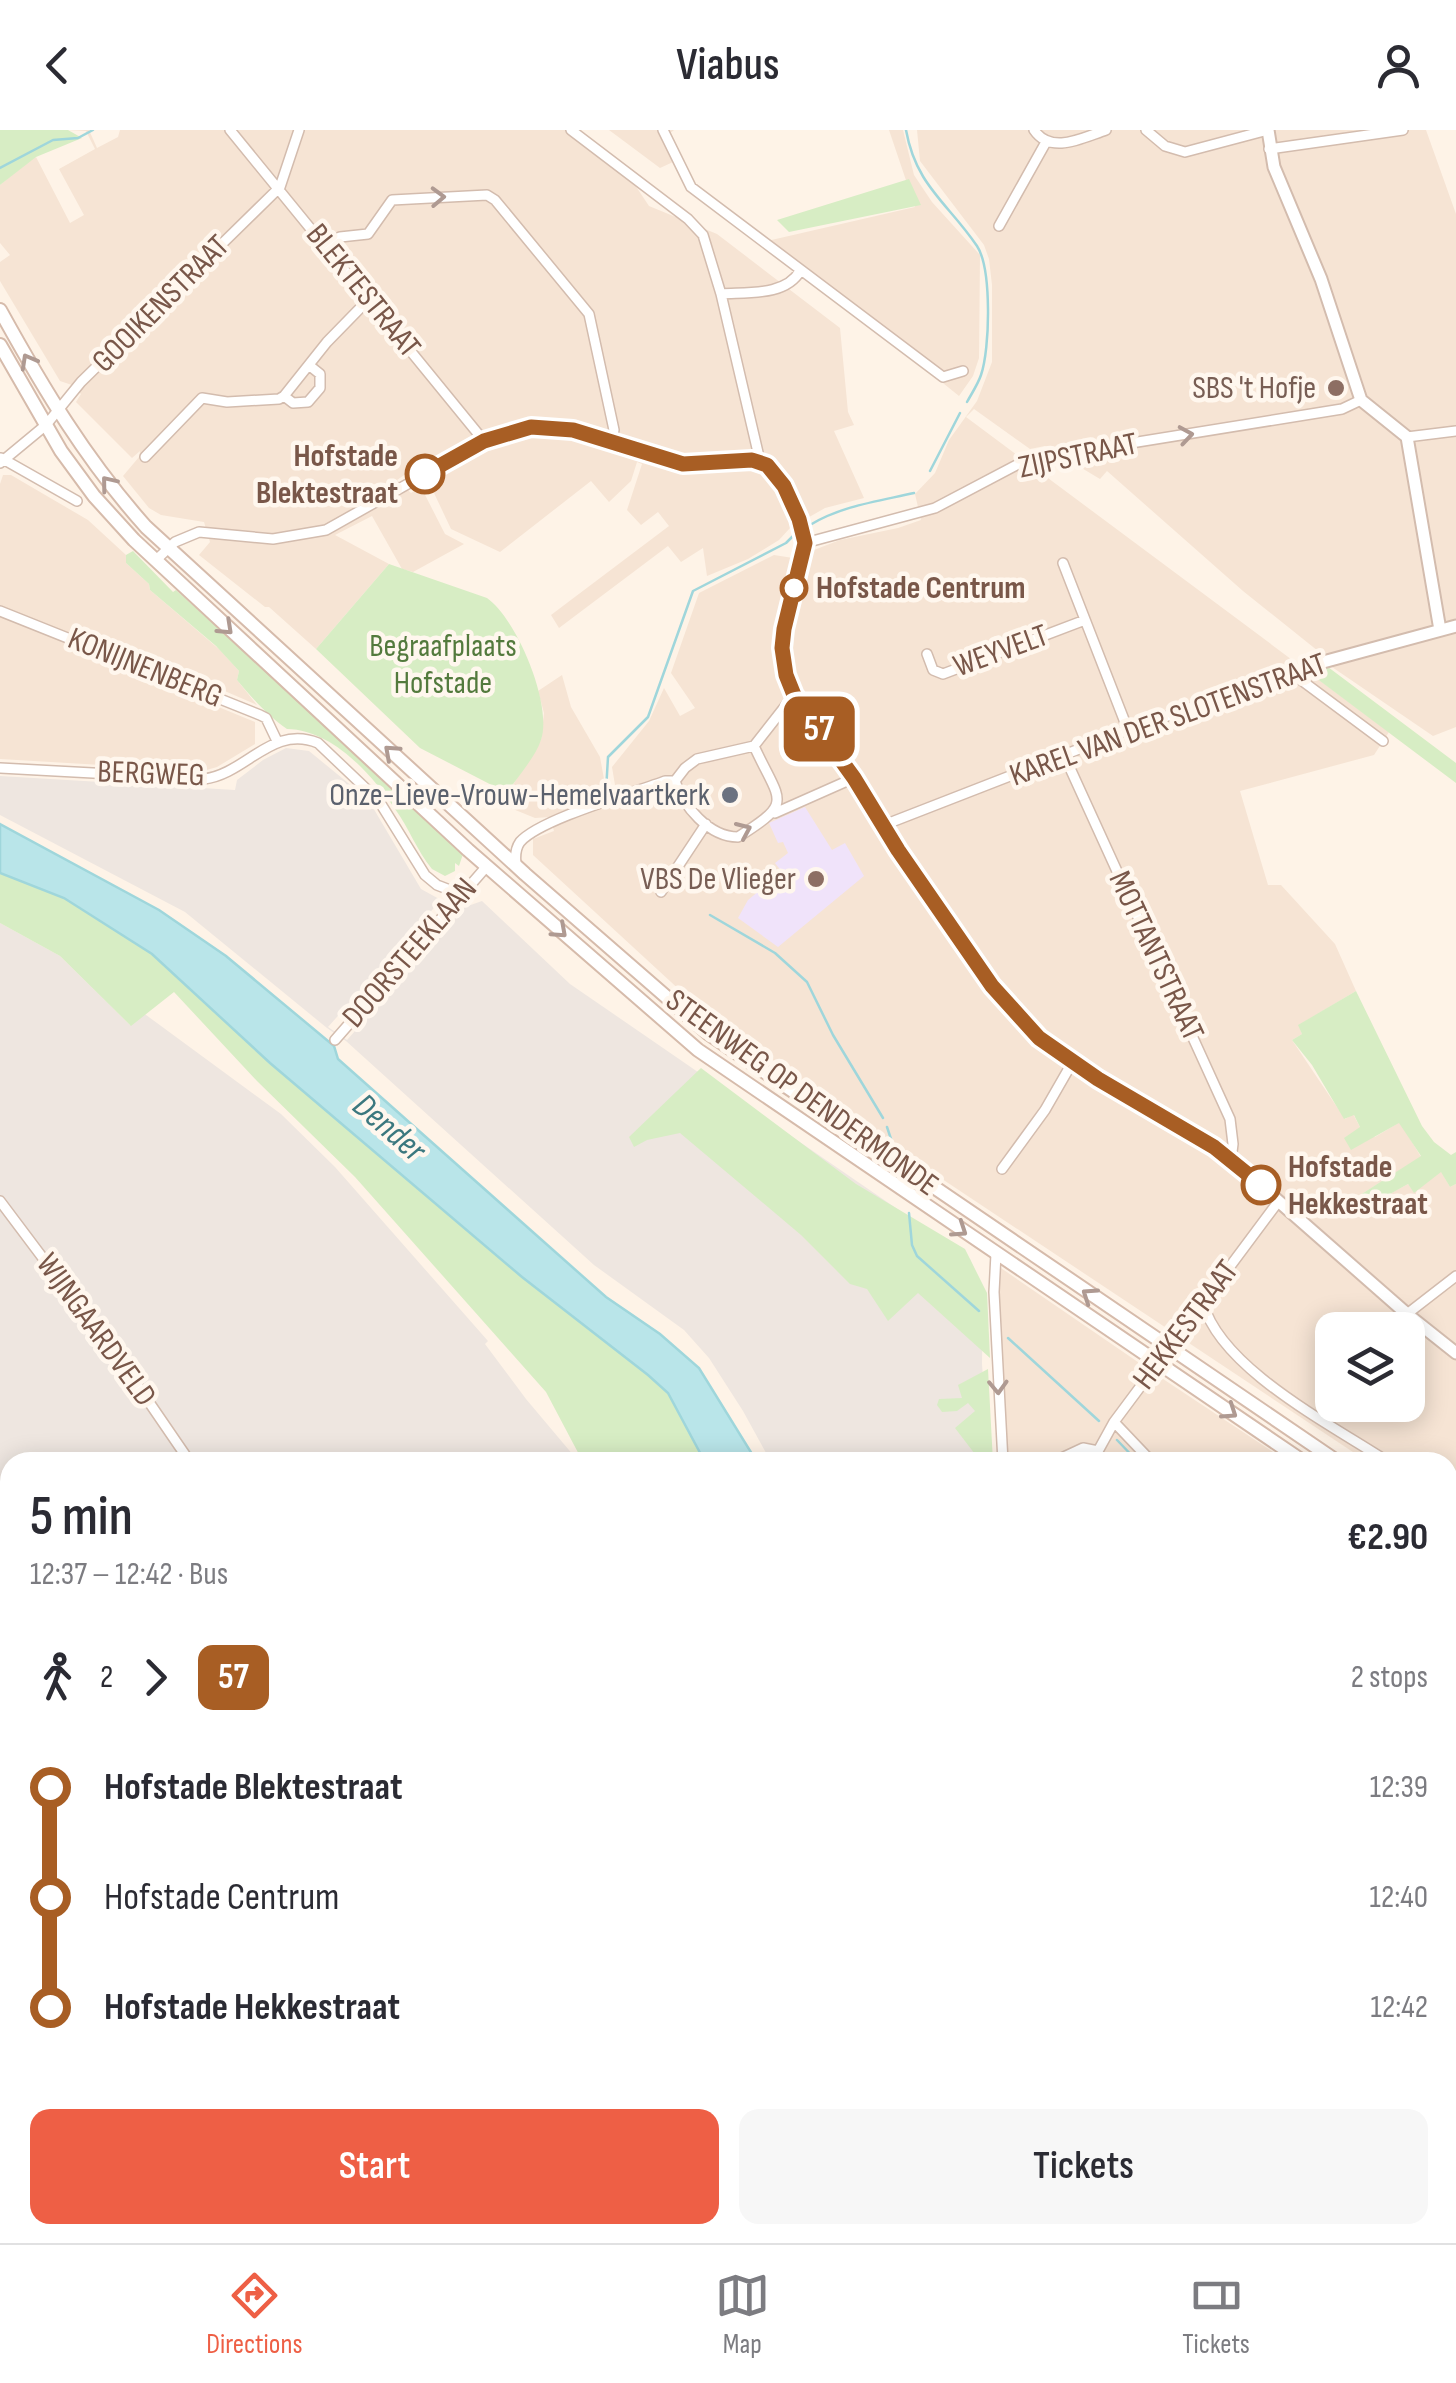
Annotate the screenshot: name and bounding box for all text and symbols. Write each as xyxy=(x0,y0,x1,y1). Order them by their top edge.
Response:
icon: back xyxy=(30,38,85,93)
text: Viabus xyxy=(676,38,780,93)
icon: person xyxy=(1371,38,1426,93)
one-way arrow xyxy=(431,186,447,207)
street label: BLEKTESTRAAT xyxy=(297,216,429,366)
street label: GOOIKENSTRAAT xyxy=(84,227,238,381)
one-way arrow xyxy=(21,353,41,371)
place label: SBS 't Hofje xyxy=(1192,369,1316,408)
marker: SBS 't Hofje xyxy=(1325,377,1347,399)
street label: ZIJPSTRAAT xyxy=(1015,424,1141,488)
one-way arrow xyxy=(1178,425,1194,446)
place label: Hofstade Blektestraat xyxy=(256,437,398,513)
marker: Hofstade Blektestraat xyxy=(406,455,444,493)
one-way arrow xyxy=(102,476,120,494)
place label: Hofstade Centrum xyxy=(816,569,1025,608)
marker: Hofstade Centrum xyxy=(781,575,807,601)
one-way arrow xyxy=(215,616,233,634)
street label: WEYVELT xyxy=(948,616,1054,686)
street label: KONIJNENBERG xyxy=(62,619,228,717)
park label: Begraafplaats Hofstade xyxy=(369,627,517,703)
street label: KAREL VAN DER SLOTENSTRAAT xyxy=(1004,645,1332,795)
line badge: 57 xyxy=(774,696,864,762)
text: 57 xyxy=(804,708,834,751)
one-way arrow xyxy=(384,746,403,764)
street label: BERGWEG xyxy=(97,753,205,795)
place label: Onze-Lieve-Vrouw-Hemelvaartkerk xyxy=(329,776,710,815)
marker: Onze-Lieve-Vrouw-Hemelvaartkerk xyxy=(719,784,741,806)
one-way arrow xyxy=(733,822,751,842)
place label: VBS De Vlieger xyxy=(640,860,796,899)
street label: MOTTANTSTRAAT xyxy=(1100,865,1212,1047)
marker: VBS De Vlieger xyxy=(805,868,827,890)
street label: DOORSTEEKLAAN xyxy=(334,870,486,1036)
one-way arrow xyxy=(548,919,567,937)
street label: STEENWEG OP DENDERMONDE xyxy=(658,981,946,1205)
water label: Dender xyxy=(344,1085,435,1172)
place label: Hofstade Hekkestraat xyxy=(1288,1148,1428,1224)
marker: Hofstade Hekkestraat xyxy=(1242,1166,1280,1204)
one-way arrow xyxy=(949,1217,967,1236)
street label: WIJNGAARDVELD xyxy=(27,1246,165,1414)
street label: HEKKESTRAAT xyxy=(1125,1253,1247,1397)
one-way arrow xyxy=(1081,1288,1099,1307)
map controls xyxy=(1315,1312,1425,1422)
button: layers xyxy=(1315,1312,1425,1422)
one-way arrow xyxy=(987,1379,1008,1395)
one-way arrow xyxy=(1220,1400,1238,1419)
text: 5 min xyxy=(30,1484,133,1551)
text: €2.90 xyxy=(1347,1515,1428,1560)
text: 12:37 – 12:42 · Bus xyxy=(30,1555,228,1594)
icon: walk xyxy=(30,1650,85,1705)
icon: forward xyxy=(128,1650,183,1705)
text: 57 xyxy=(218,1656,249,1699)
text: 2 xyxy=(100,1658,113,1697)
text: 2 stops xyxy=(1351,1658,1428,1697)
text: Hofstade Blektestraat xyxy=(104,1765,403,1810)
text: 12:39 xyxy=(1370,1768,1428,1807)
text: Hofstade Centrum xyxy=(104,1875,339,1920)
text: 12:40 xyxy=(1370,1878,1428,1917)
text: Hofstade Hekkestraat xyxy=(104,1985,400,2030)
text: 12:42 xyxy=(1370,1988,1428,2027)
button: Start xyxy=(30,2109,719,2224)
button: Tickets xyxy=(739,2109,1428,2224)
tab: Directions xyxy=(206,2268,302,2361)
tab: Map xyxy=(715,2268,770,2361)
tab: Tickets xyxy=(1182,2268,1250,2361)

